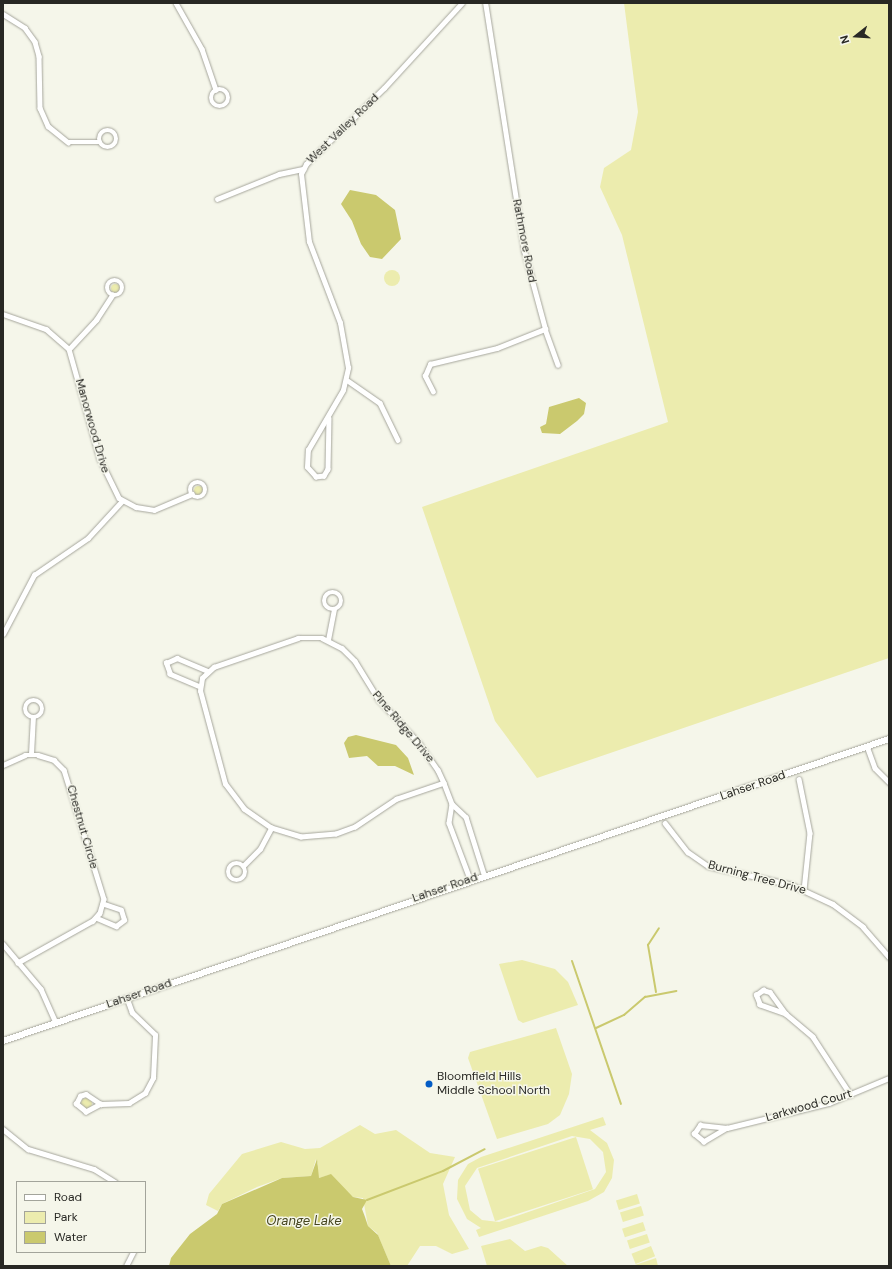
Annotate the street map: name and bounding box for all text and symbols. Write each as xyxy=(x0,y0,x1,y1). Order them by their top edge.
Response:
north arrow xyxy=(836,16,876,56)
text: N xyxy=(837,34,852,45)
street label: West Valley Road xyxy=(304,91,382,167)
street label: Rathmore Road xyxy=(509,198,539,284)
street label: Manorwood Drive xyxy=(72,377,112,475)
street label: Pine Ridge Drive xyxy=(369,688,437,766)
street label: Lahser Road xyxy=(718,768,788,804)
street label: Chestnut Circle xyxy=(63,783,101,871)
street label: Burning Tree Drive xyxy=(707,858,807,898)
street label: Lahser Road xyxy=(410,870,480,906)
street label: Lahser Road xyxy=(104,976,174,1012)
place label: Bloomfield Hills Middle School North xyxy=(437,1070,550,1098)
marker: Bloomfield Hills Middle School North xyxy=(424,1079,434,1089)
street label: Larkwood Court xyxy=(764,1087,854,1125)
legend xyxy=(16,1181,146,1253)
text: Road xyxy=(54,1189,82,1205)
text: Park xyxy=(54,1209,78,1225)
water label: Orange Lake xyxy=(266,1213,342,1229)
text: Water xyxy=(54,1229,87,1245)

